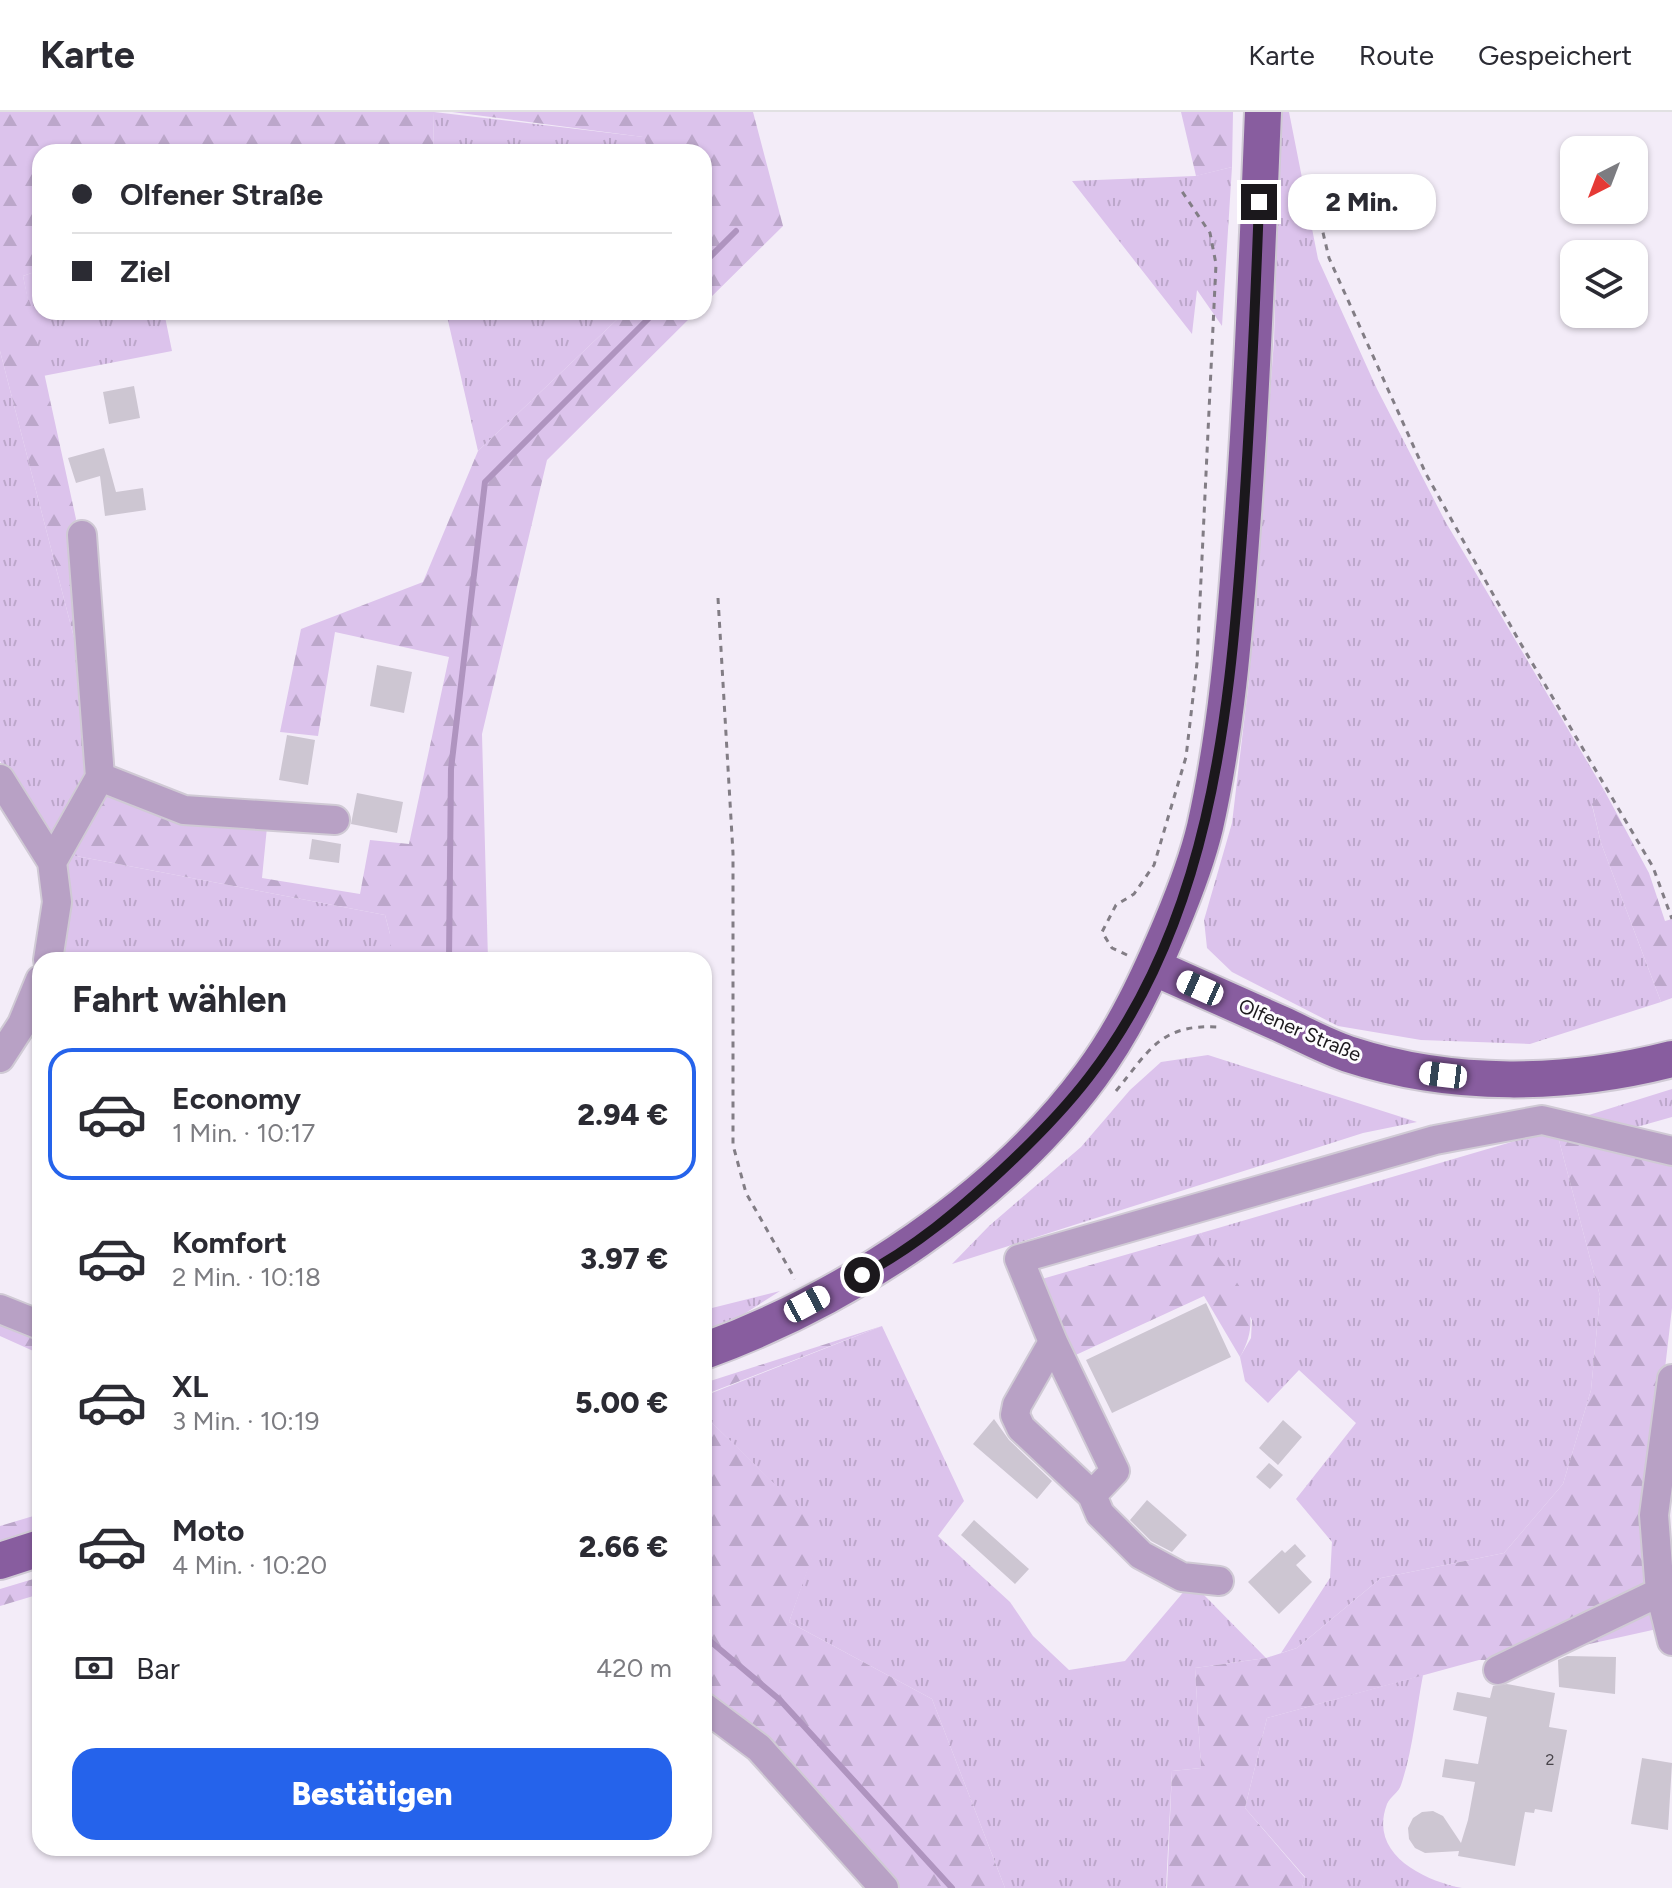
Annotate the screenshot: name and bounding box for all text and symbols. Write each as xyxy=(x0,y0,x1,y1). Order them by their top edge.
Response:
text: Karte xyxy=(40,32,135,78)
text: Karte xyxy=(1248,38,1315,72)
text: Route xyxy=(1359,38,1434,72)
text: Gespeichert xyxy=(1478,38,1632,72)
north arrow xyxy=(1560,136,1648,224)
map controls xyxy=(1560,136,1648,328)
callout: 2 Min. xyxy=(1287,174,1435,230)
text: Olfener Straße xyxy=(120,176,323,213)
route end xyxy=(1241,184,1277,220)
text: 2 Min. xyxy=(1326,186,1398,218)
button: layers xyxy=(1560,240,1648,328)
text: Ziel xyxy=(120,253,171,290)
car xyxy=(1173,967,1227,1009)
text: Fahrt wählen xyxy=(72,978,287,1021)
street label: Olfener Straße xyxy=(1235,993,1365,1067)
car xyxy=(1418,1060,1468,1090)
icon: car xyxy=(76,1078,148,1150)
text: Economy xyxy=(172,1080,301,1117)
text: 2.94 € xyxy=(577,1096,668,1133)
text: 1 Min. · 10:17 xyxy=(172,1117,315,1149)
icon: car xyxy=(76,1222,148,1294)
text: Komfort xyxy=(172,1224,287,1261)
text: 3.97 € xyxy=(580,1240,668,1277)
route start xyxy=(844,1257,880,1293)
text: 2 Min. · 10:18 xyxy=(172,1261,321,1293)
car xyxy=(780,1282,834,1326)
icon: car xyxy=(76,1366,148,1438)
text: XL xyxy=(172,1368,208,1405)
text: 5.00 € xyxy=(575,1384,668,1421)
text: 3 Min. · 10:19 xyxy=(172,1405,319,1437)
icon: car xyxy=(76,1510,148,1582)
text: Moto xyxy=(172,1512,244,1549)
text: 2.66 € xyxy=(579,1528,668,1565)
text: 4 Min. · 10:20 xyxy=(172,1549,327,1581)
icon: cash xyxy=(72,1646,116,1690)
text: Bar xyxy=(136,1650,180,1687)
text: 420 m xyxy=(596,1652,672,1684)
button: Bestätigen xyxy=(72,1748,672,1840)
house number: 2 xyxy=(1546,1750,1554,1769)

